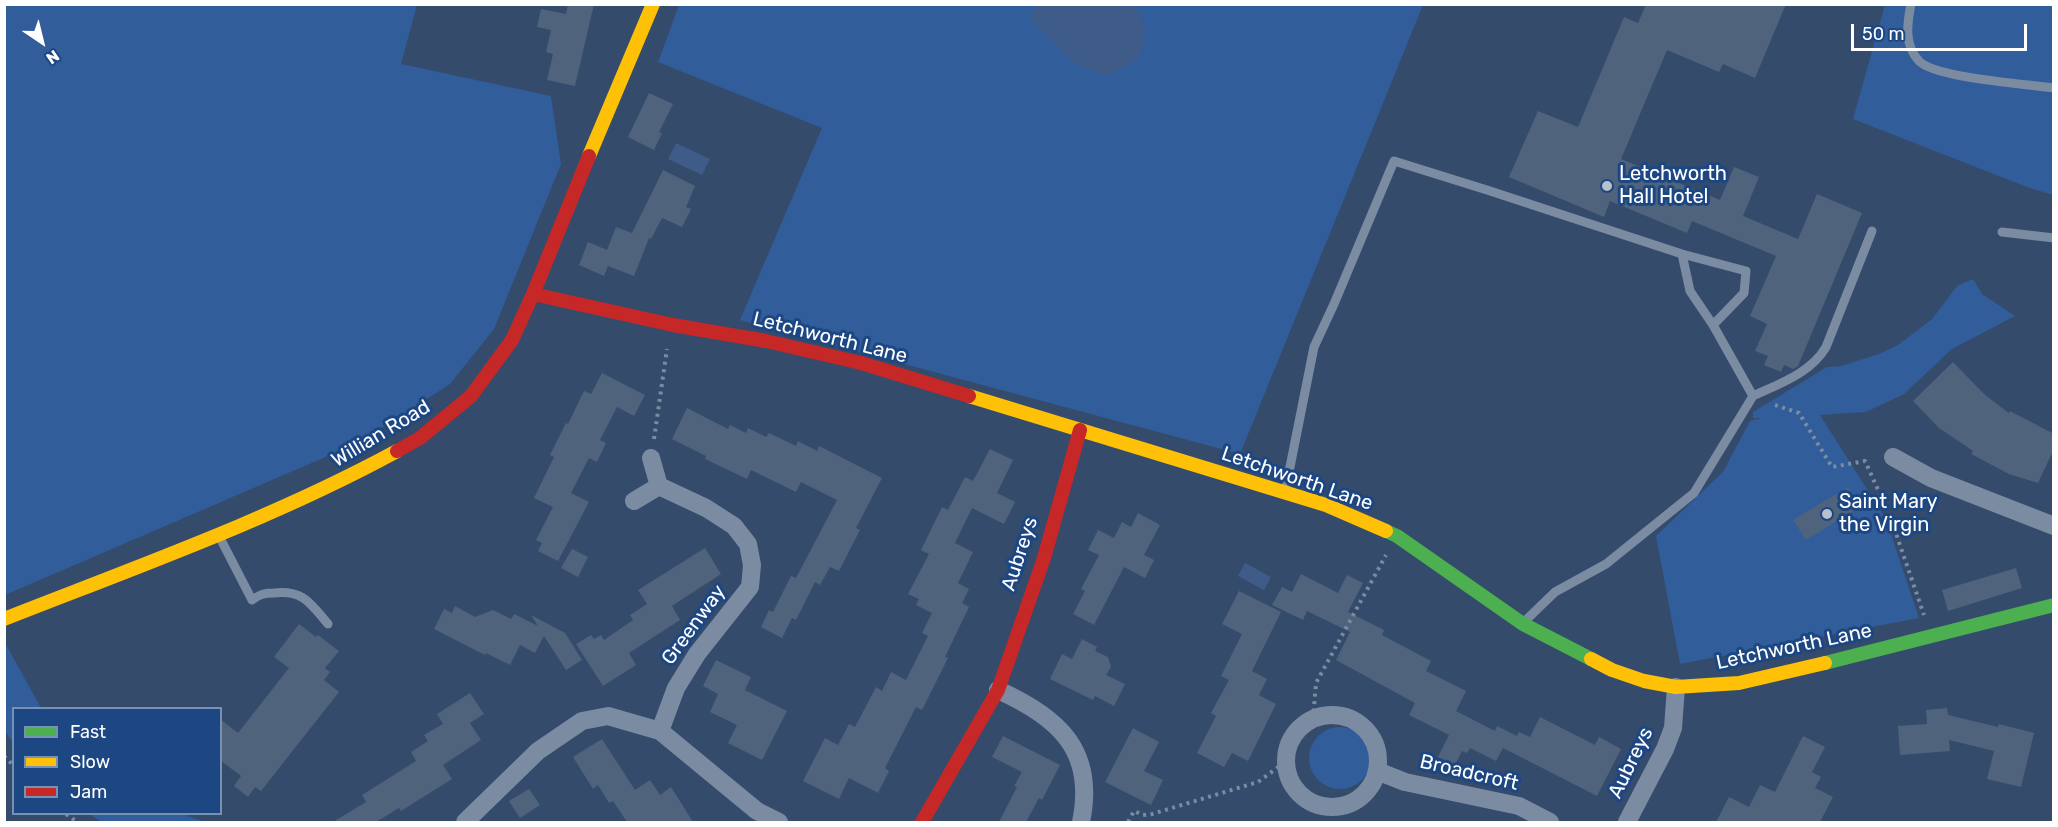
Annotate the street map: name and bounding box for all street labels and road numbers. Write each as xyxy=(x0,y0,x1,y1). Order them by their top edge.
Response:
street label: Letchworth Lane xyxy=(750,307,910,369)
street label: Willian Road xyxy=(327,395,435,473)
street label: Letchworth Lane xyxy=(1218,442,1376,516)
street label: Aubreys xyxy=(997,514,1043,594)
street label: Greenway xyxy=(657,580,731,670)
street label: Letchworth Lane xyxy=(1714,619,1874,675)
street label: Aubreys xyxy=(1603,723,1659,803)
street label: Broadcroft xyxy=(1417,750,1521,796)

